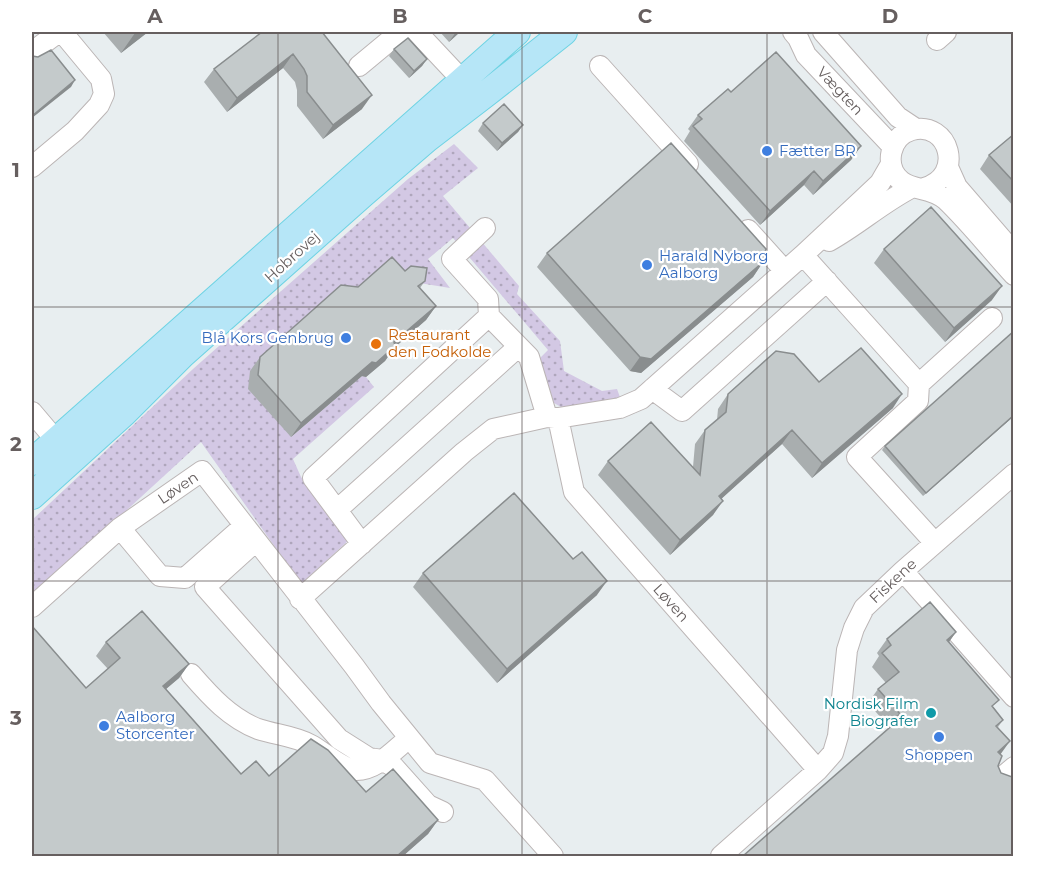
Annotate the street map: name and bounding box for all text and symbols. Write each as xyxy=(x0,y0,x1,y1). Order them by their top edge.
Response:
text: A xyxy=(146,4,163,28)
text: B xyxy=(392,4,408,28)
text: C xyxy=(638,4,653,28)
text: D xyxy=(882,4,898,28)
street label: Vægten xyxy=(813,62,868,119)
place label: Fætter BR xyxy=(779,141,856,160)
marker: Fætter BR xyxy=(760,144,774,158)
text: 1 xyxy=(12,158,20,182)
street label: Hobrovej xyxy=(260,227,323,286)
place label: Harald Nyborg Aalborg xyxy=(659,246,768,282)
marker: Harald Nyborg Aalborg xyxy=(640,258,654,272)
place label: Restaurant den Fodkolde xyxy=(388,325,491,361)
place label: Blå Kors Genbrug xyxy=(202,328,334,347)
marker: Blå Kors Genbrug xyxy=(339,331,353,345)
marker: Restaurant den Fodkolde xyxy=(369,337,383,351)
text: 2 xyxy=(10,432,22,456)
street label: Løven xyxy=(154,467,202,508)
street label: Fiskene xyxy=(865,554,920,607)
street label: Løven xyxy=(649,580,693,626)
place label: Nordisk Film Biografer xyxy=(824,694,919,730)
text: 3 xyxy=(9,706,22,730)
marker: Nordisk Film Biografer xyxy=(924,706,938,720)
place label: Aalborg Storcenter xyxy=(116,707,195,743)
marker: Aalborg Storcenter xyxy=(97,719,111,733)
marker: Shoppen xyxy=(932,730,946,744)
place label: Shoppen xyxy=(905,745,973,764)

